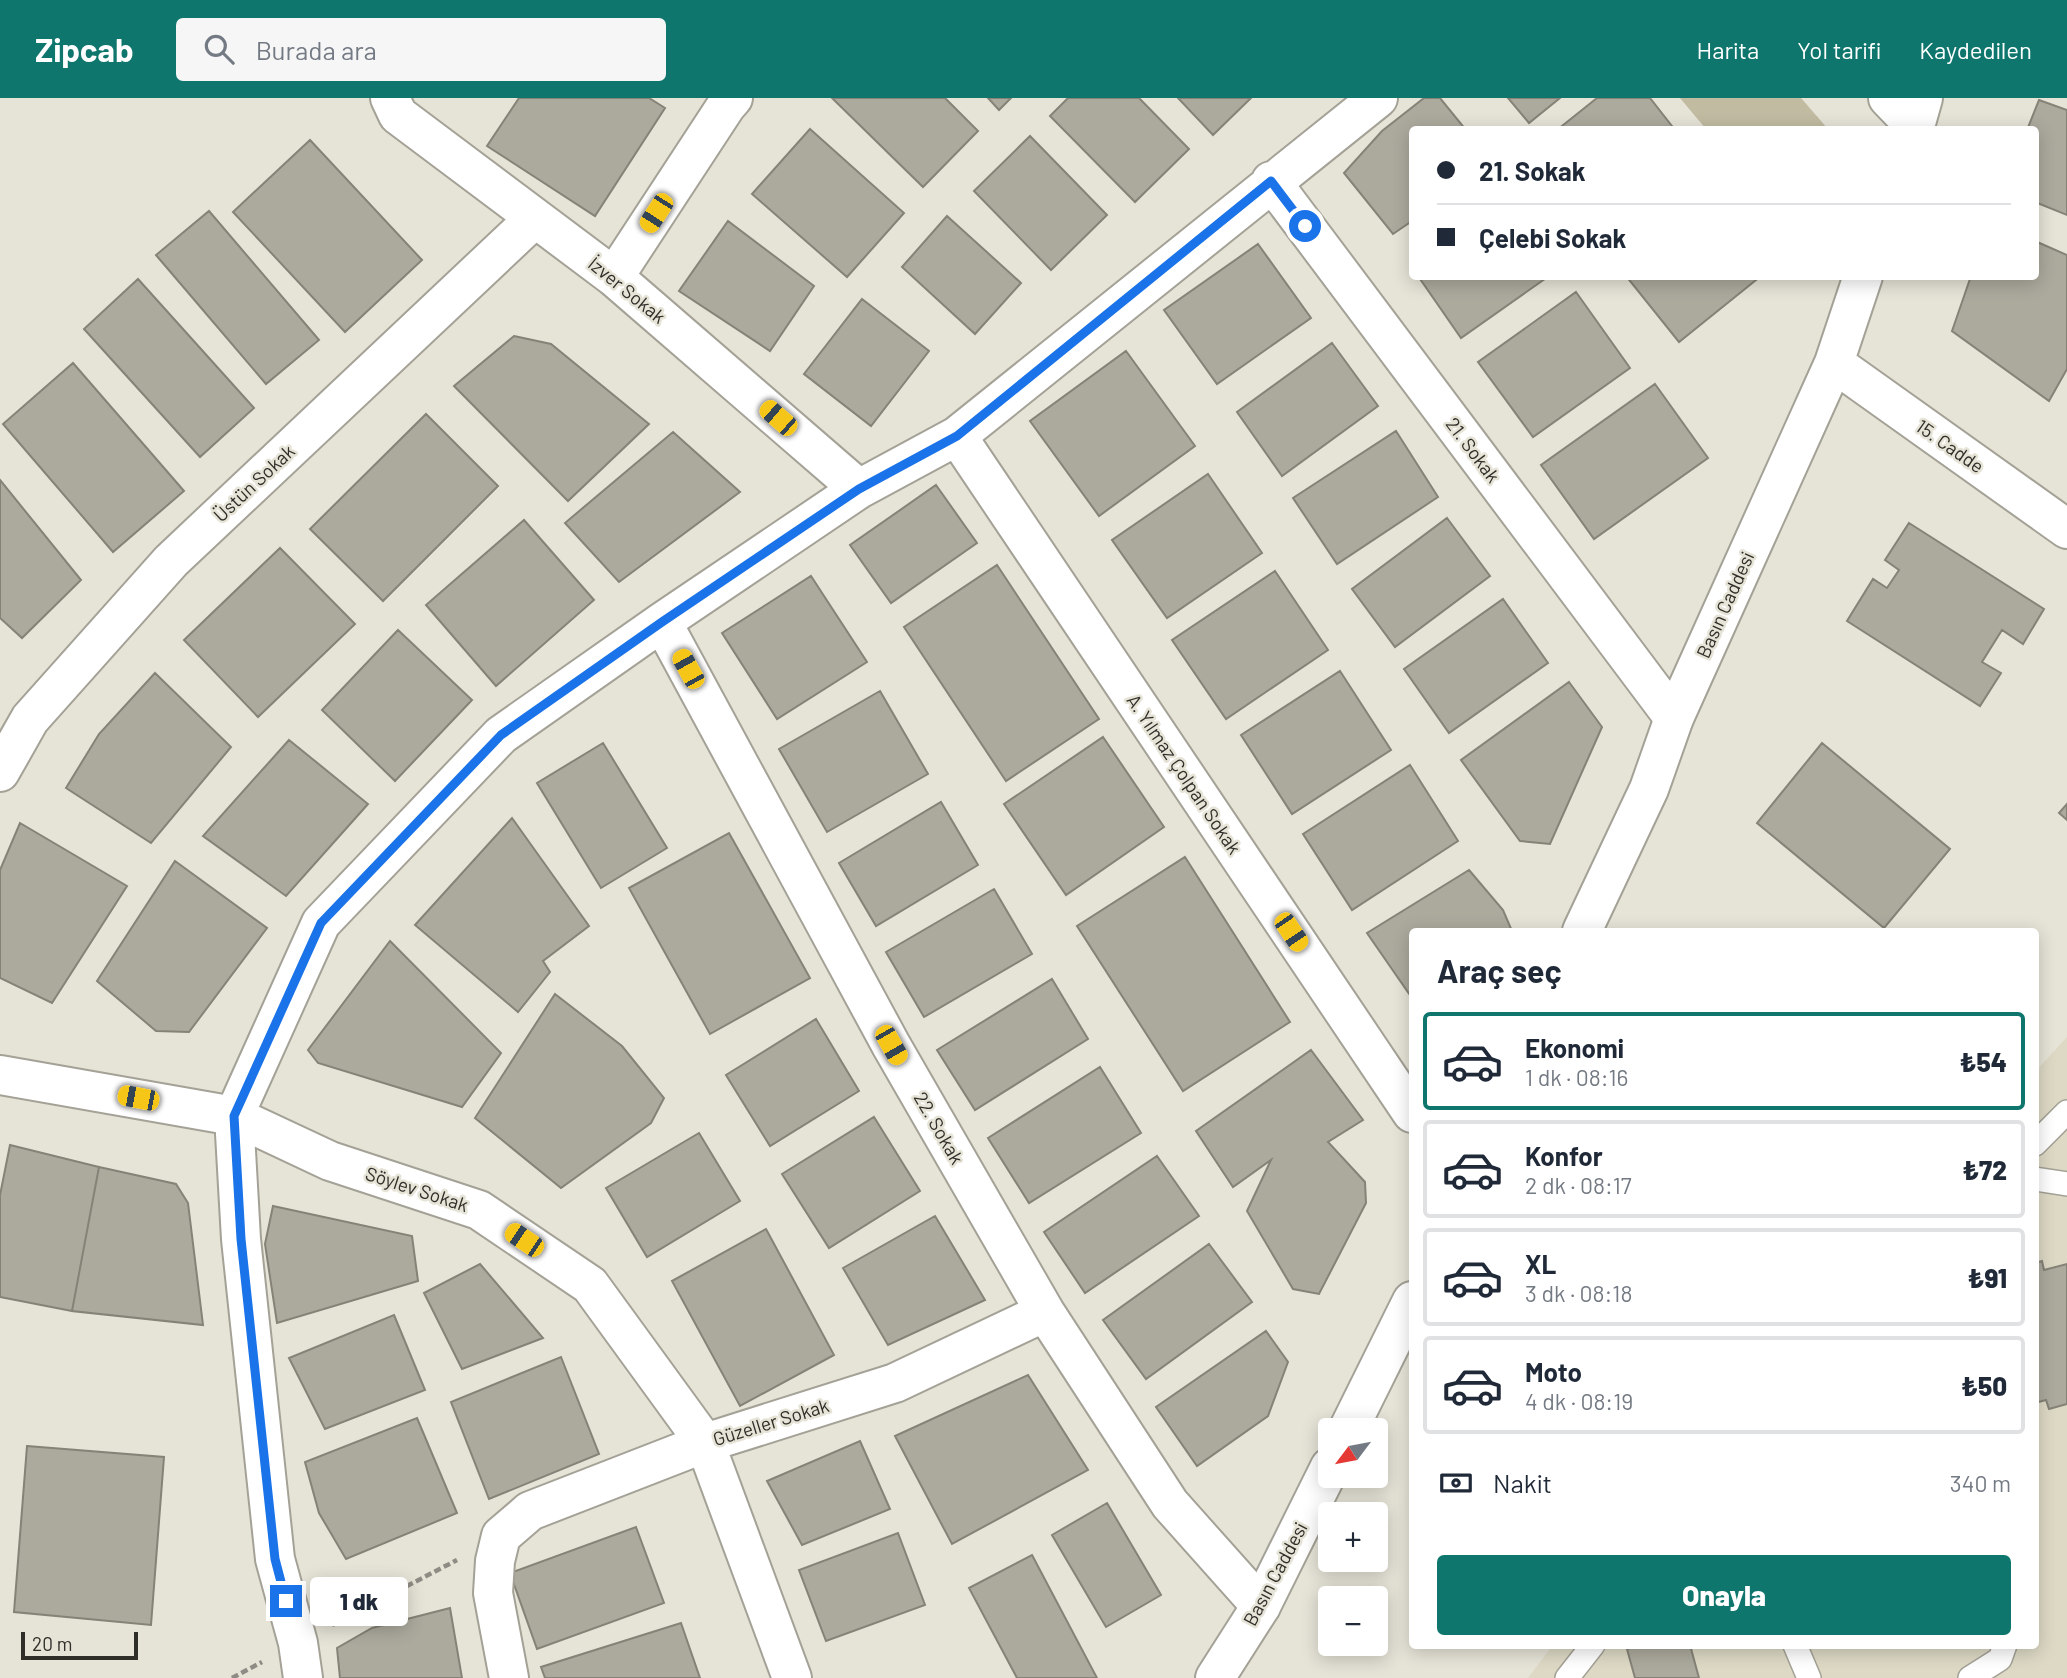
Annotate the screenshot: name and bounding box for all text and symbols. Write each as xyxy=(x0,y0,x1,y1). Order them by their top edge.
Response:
search box xyxy=(176,18,666,81)
text: Zipcab xyxy=(35,29,134,69)
icon: search xyxy=(200,30,238,68)
text: Burada ara xyxy=(256,34,377,65)
text: Harita xyxy=(1696,35,1759,64)
text: Yol tarifi xyxy=(1797,35,1881,64)
text: Kaydedilen xyxy=(1919,35,2032,64)
text: 21. Sokak xyxy=(1479,155,1586,186)
car xyxy=(636,190,677,236)
route start xyxy=(1289,210,1321,242)
text: Çelebi Sokak xyxy=(1479,222,1626,253)
street label: İzver Sokak xyxy=(584,251,671,328)
car xyxy=(756,396,801,440)
street label: 21. Sokak xyxy=(1441,413,1505,487)
street label: 15. Cadde xyxy=(1912,414,1989,477)
street label: Üstün Sokak xyxy=(208,439,299,526)
street label: Basın Caddesi xyxy=(1691,548,1758,661)
car xyxy=(669,646,708,692)
street label: A. Yılmaz Çolpan Sokak xyxy=(1122,689,1247,858)
car xyxy=(1271,909,1312,955)
text: Araç seç xyxy=(1437,951,1562,989)
car xyxy=(872,1022,911,1068)
icon: car xyxy=(1441,1030,1504,1093)
text: Ekonomi xyxy=(1525,1032,1624,1063)
text: ₺54 xyxy=(1960,1046,2007,1077)
text: 1 dk · 08:16 xyxy=(1525,1063,1628,1091)
car xyxy=(116,1084,161,1112)
street label: 22. Sokak xyxy=(910,1088,969,1168)
icon: car xyxy=(1441,1138,1504,1201)
text: Konfor xyxy=(1525,1140,1603,1171)
text: ₺72 xyxy=(1962,1154,2007,1185)
street label: Söylev Sokak xyxy=(363,1161,471,1216)
text: 2 dk · 08:17 xyxy=(1525,1171,1632,1199)
car xyxy=(501,1220,548,1260)
icon: car xyxy=(1441,1246,1504,1309)
text: XL xyxy=(1525,1248,1556,1279)
text: ₺91 xyxy=(1967,1262,2007,1293)
text: 3 dk · 08:18 xyxy=(1525,1279,1632,1307)
icon: car xyxy=(1441,1354,1504,1417)
text: Moto xyxy=(1525,1356,1582,1387)
text: ₺50 xyxy=(1961,1370,2007,1401)
text: 4 dk · 08:19 xyxy=(1525,1387,1633,1415)
street label: Güzeller Sokak xyxy=(710,1393,832,1450)
north arrow xyxy=(1318,1418,1388,1488)
map controls xyxy=(1318,1418,1388,1656)
icon: cash xyxy=(1437,1464,1475,1502)
text: Nakit xyxy=(1493,1467,1552,1498)
text: 340 m xyxy=(1950,1469,2011,1497)
button: + xyxy=(1318,1502,1388,1572)
street label: Basın Caddesi xyxy=(1238,1518,1311,1629)
button: Onayla xyxy=(1437,1555,2011,1635)
callout: 1 dk xyxy=(310,1576,408,1626)
route end xyxy=(270,1585,302,1617)
button: − xyxy=(1318,1586,1388,1656)
text: 1 dk xyxy=(340,1587,378,1615)
scale bar xyxy=(21,1629,138,1661)
text: 20 m xyxy=(32,1632,72,1655)

